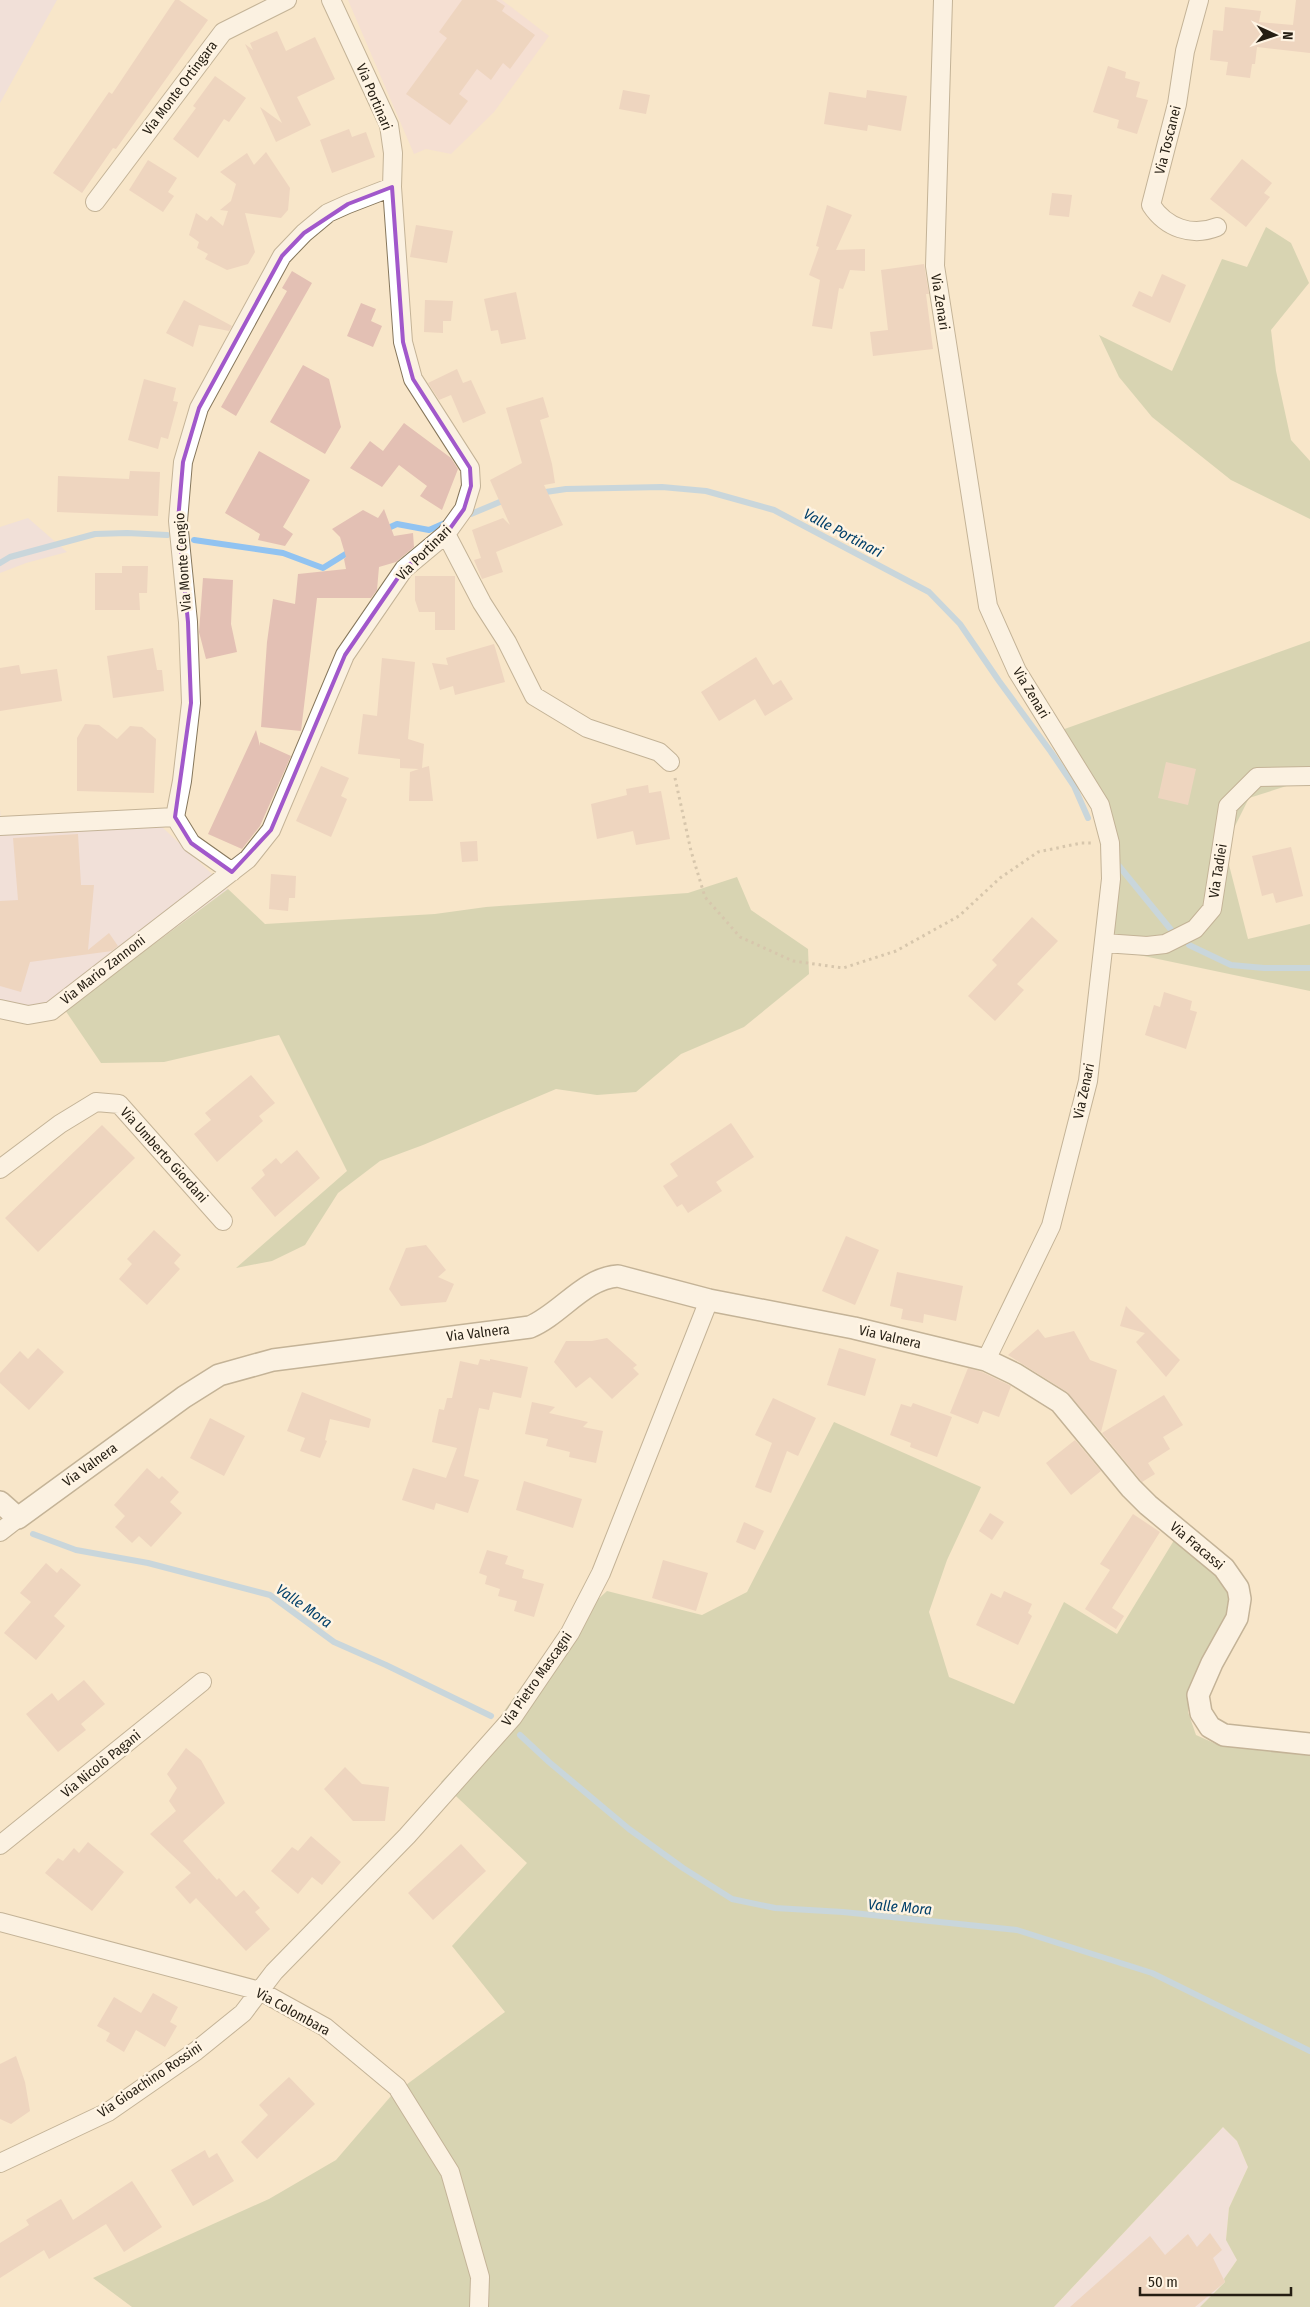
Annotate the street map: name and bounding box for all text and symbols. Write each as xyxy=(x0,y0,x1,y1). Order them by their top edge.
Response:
north arrow xyxy=(1250,10,1300,60)
text: N xyxy=(1279,31,1296,40)
street label: Via Monte Ortingara xyxy=(139,37,221,139)
street label: Via Portinari xyxy=(352,61,396,133)
street label: Via Toscanei xyxy=(1151,104,1185,176)
street label: Via Zenari xyxy=(927,273,953,331)
water label: Valle Portinari xyxy=(800,505,886,561)
street label: Via Monte Cengio xyxy=(171,512,195,612)
street label: Via Portinari xyxy=(393,522,455,584)
street label: Via Zenari xyxy=(1009,664,1053,722)
street label: Via Tadiei xyxy=(1205,843,1231,899)
street label: Via Mario Zannoni xyxy=(57,932,149,1008)
street label: Via Zenari xyxy=(1070,1062,1098,1120)
street label: Via Umberto Giordani xyxy=(117,1104,211,1206)
street label: Via Valnera xyxy=(445,1321,511,1345)
street label: Via Valnera xyxy=(857,1322,923,1352)
street label: Via Valnera xyxy=(59,1439,121,1491)
street label: Via Fracassi xyxy=(1166,1518,1228,1574)
water label: Valle Mora xyxy=(272,1580,336,1632)
street label: Via Pietro Mascagni xyxy=(498,1629,576,1729)
street label: Via Nicolò Pagani xyxy=(58,1727,144,1801)
water label: Valle Mora xyxy=(867,1895,933,1919)
street label: Via Colombara xyxy=(253,1985,333,2039)
street label: Via Gioachino Rossini xyxy=(95,2039,205,2121)
scale bar xyxy=(1140,2264,1291,2296)
text: 50 m xyxy=(1148,2273,1178,2291)

